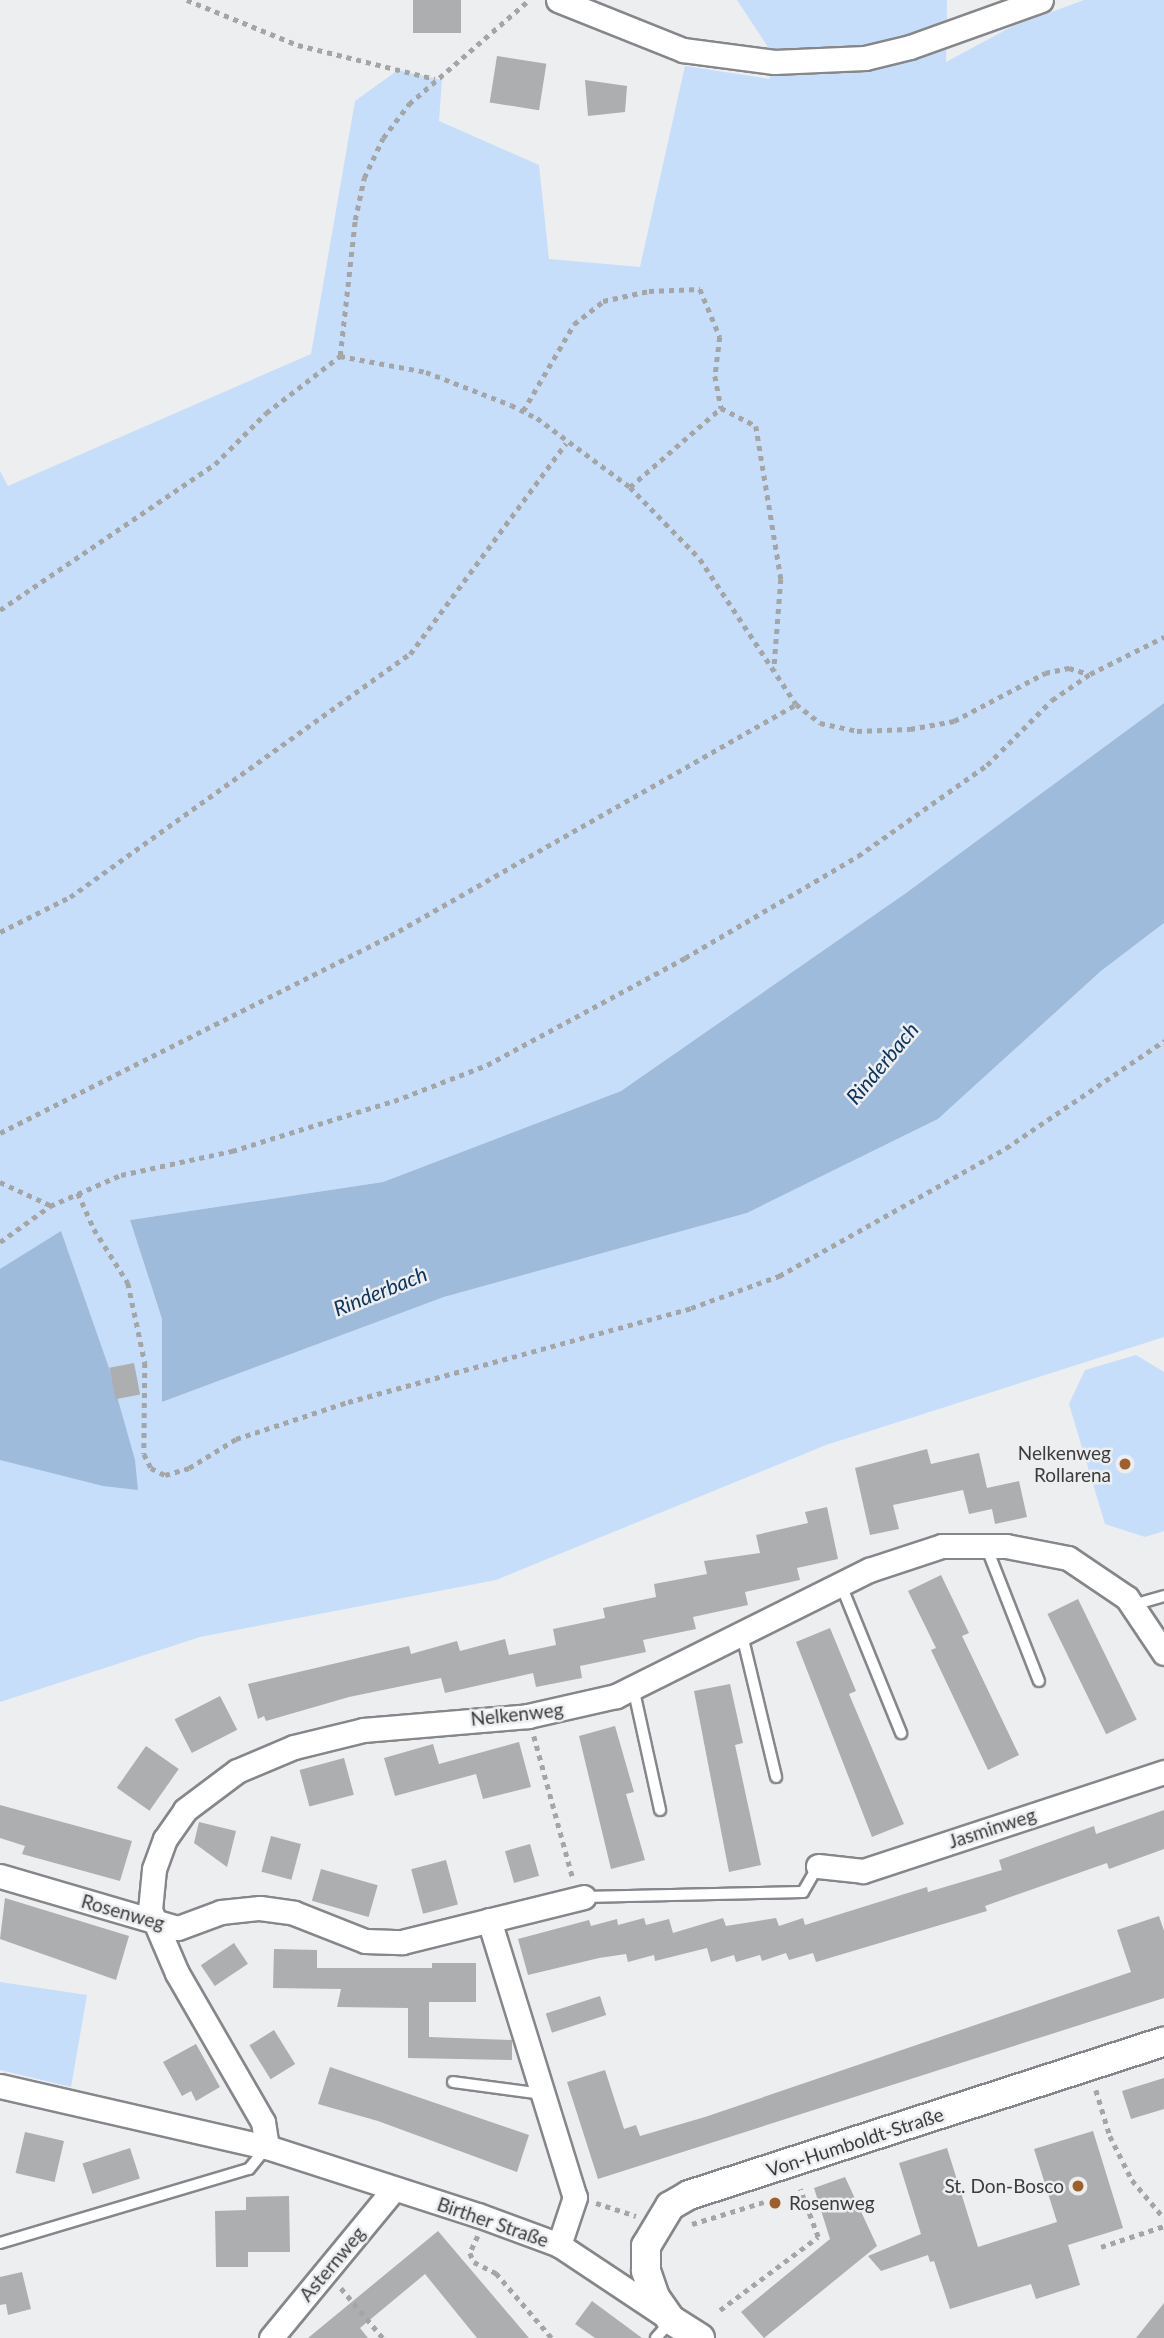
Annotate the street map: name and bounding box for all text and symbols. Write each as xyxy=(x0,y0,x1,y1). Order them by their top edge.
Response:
water label: Rinderbach xyxy=(841,1017,923,1109)
water label: Rinderbach xyxy=(329,1261,431,1321)
place label: Nelkenweg Rollarena xyxy=(1018,1442,1111,1486)
marker: Nelkenweg Rollarena xyxy=(1117,1456,1133,1472)
street label: Nelkenweg xyxy=(469,1698,565,1730)
street label: Jasminweg xyxy=(945,1803,1039,1853)
street label: Rosenweg xyxy=(79,1889,167,1935)
street label: Von-Humboldt-Straße xyxy=(764,2103,946,2181)
place label: St. Don-Bosco xyxy=(944,2175,1064,2197)
marker: St. Don-Bosco xyxy=(1070,2178,1086,2194)
street label: Birther Straße xyxy=(434,2192,552,2252)
place label: Rosenweg xyxy=(789,2192,875,2214)
marker: Rosenweg xyxy=(767,2195,783,2211)
street label: Asternweg xyxy=(294,2222,370,2306)

